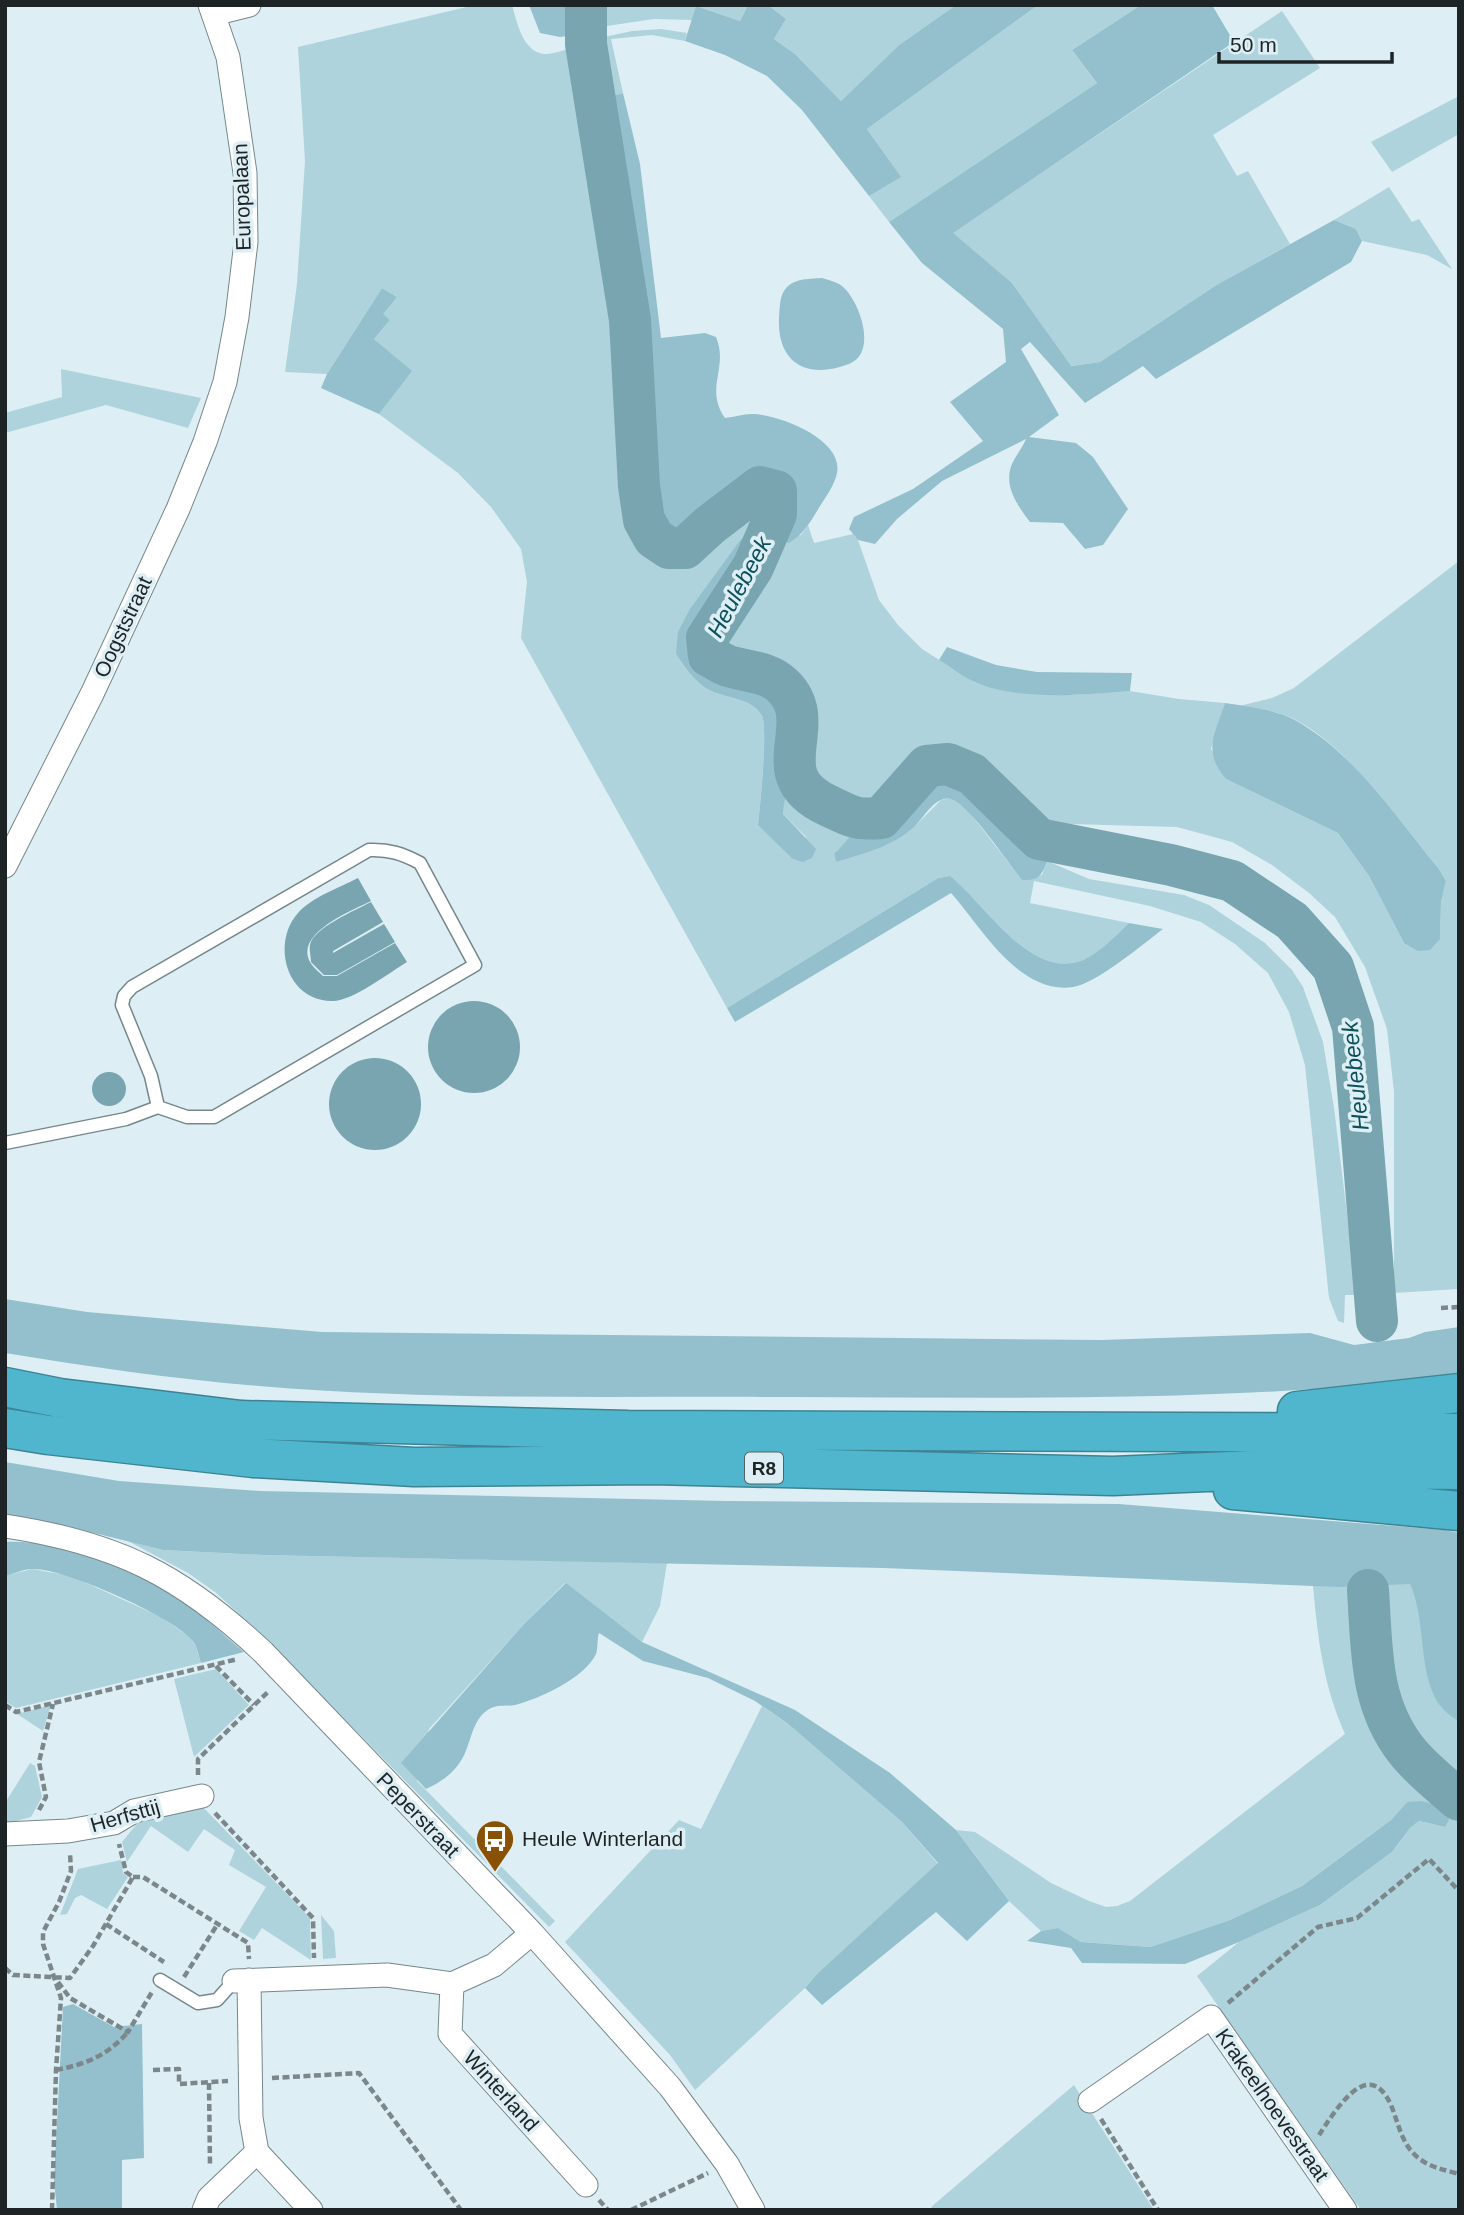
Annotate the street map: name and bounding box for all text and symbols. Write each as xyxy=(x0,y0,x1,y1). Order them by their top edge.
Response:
scale bar xyxy=(1219,21,1392,65)
text: 50 m xyxy=(1230,33,1277,56)
street label: Europalaan xyxy=(228,143,255,251)
water label: Heulebeek xyxy=(702,531,777,642)
street label: Oogststraat xyxy=(89,573,156,681)
water label: Heulebeek xyxy=(1336,1018,1374,1132)
road number: R8 xyxy=(745,1452,783,1484)
street label: Peperstraat xyxy=(372,1768,464,1862)
street label: Herfsttij xyxy=(87,1795,162,1836)
bus stop icon: Heule Winterland xyxy=(474,1818,516,1873)
place label: Heule Winterland xyxy=(522,1827,683,1850)
street label: Krakeelhoevestraat xyxy=(1211,2024,1334,2186)
street label: Winterland xyxy=(459,2046,544,2136)

